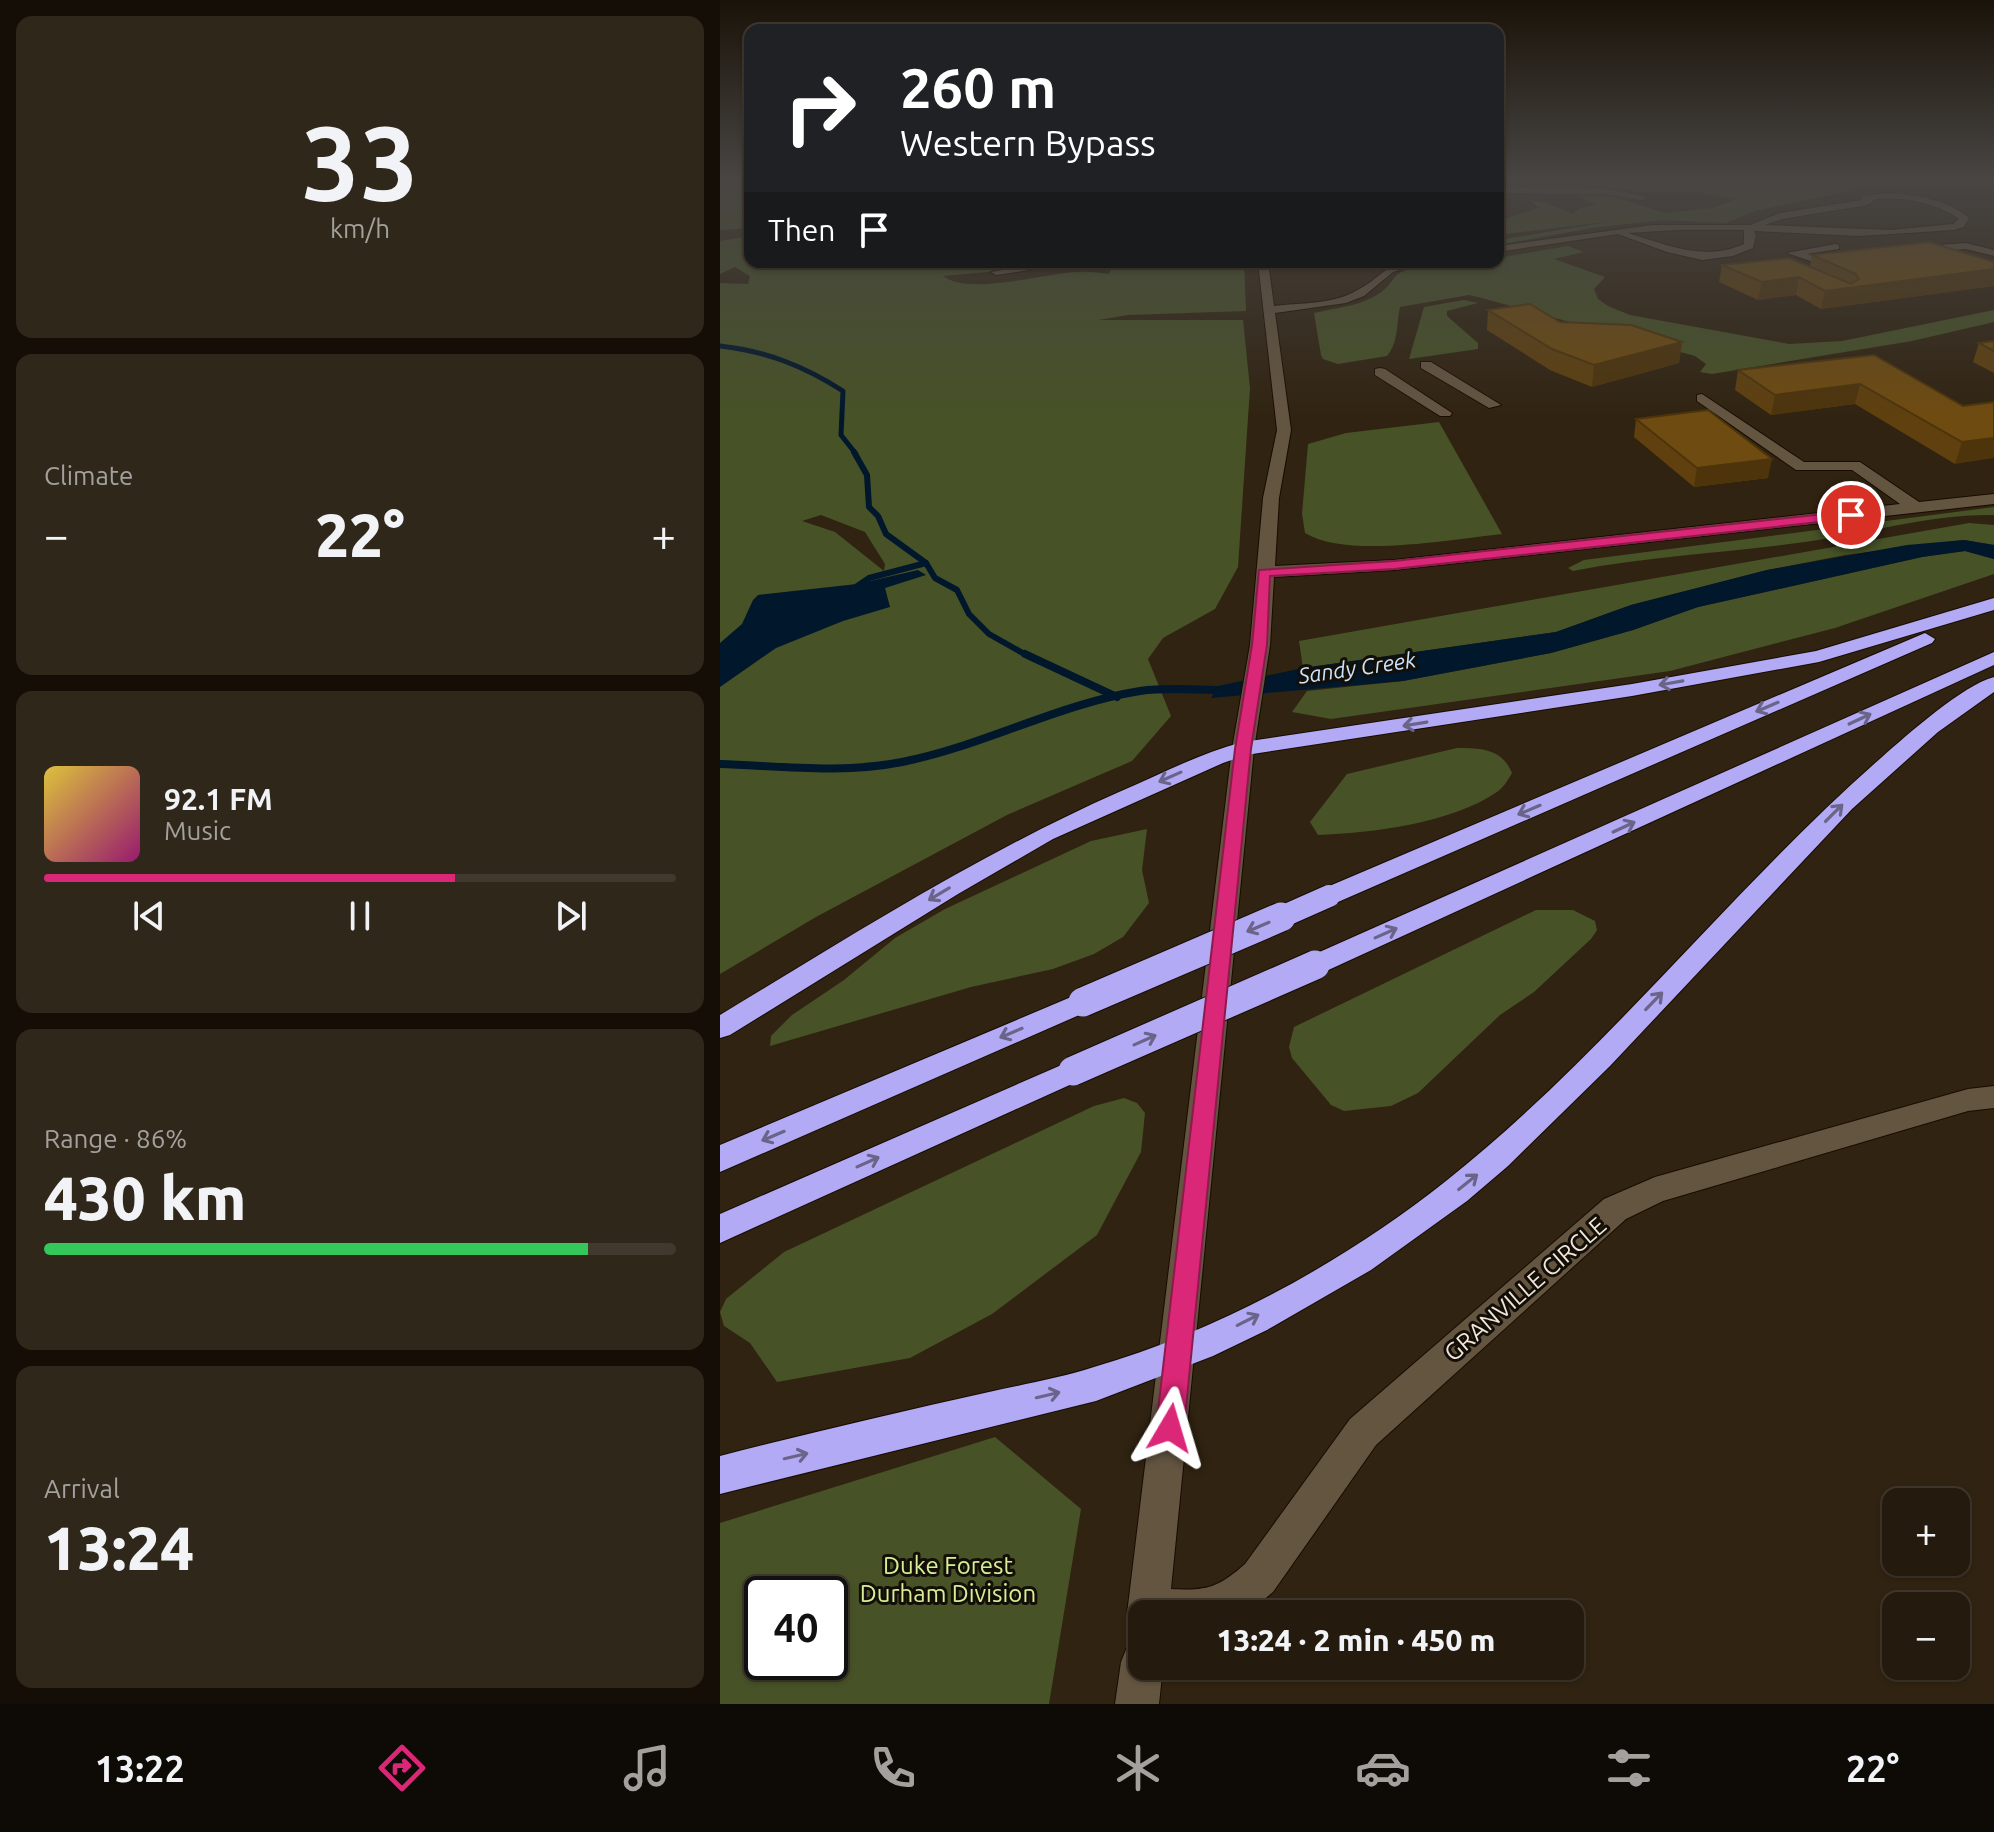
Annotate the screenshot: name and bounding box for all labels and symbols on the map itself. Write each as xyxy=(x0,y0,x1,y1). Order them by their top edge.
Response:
pin xyxy=(1817,481,1885,549)
water label: Sandy Creek xyxy=(1296,646,1418,688)
one-way arrow xyxy=(1659,676,1685,691)
one-way arrow xyxy=(1756,700,1780,715)
one-way arrow xyxy=(1848,711,1872,726)
one-way arrow xyxy=(1402,717,1428,732)
one-way arrow xyxy=(1159,770,1183,785)
one-way arrow xyxy=(1517,803,1541,818)
one-way arrow xyxy=(1824,804,1843,823)
one-way arrow xyxy=(1611,819,1635,834)
one-way arrow xyxy=(928,886,951,902)
one-way arrow xyxy=(1246,920,1270,935)
one-way arrow xyxy=(1374,925,1398,940)
one-way arrow xyxy=(1644,992,1663,1011)
one-way arrow xyxy=(1000,1027,1024,1042)
one-way arrow xyxy=(1132,1031,1157,1046)
one-way arrow xyxy=(761,1130,786,1145)
one-way arrow xyxy=(855,1154,880,1169)
one-way arrow xyxy=(1457,1173,1477,1191)
street label: GRANVILLE CIRCLE xyxy=(1439,1212,1611,1366)
one-way arrow xyxy=(1236,1312,1260,1328)
position arrow xyxy=(1128,1386,1212,1470)
one-way arrow xyxy=(1035,1387,1061,1402)
one-way arrow xyxy=(782,1448,808,1463)
park label: Duke Forest Durham Division xyxy=(860,1552,1036,1607)
speed limit sign: 40 xyxy=(744,1576,848,1680)

